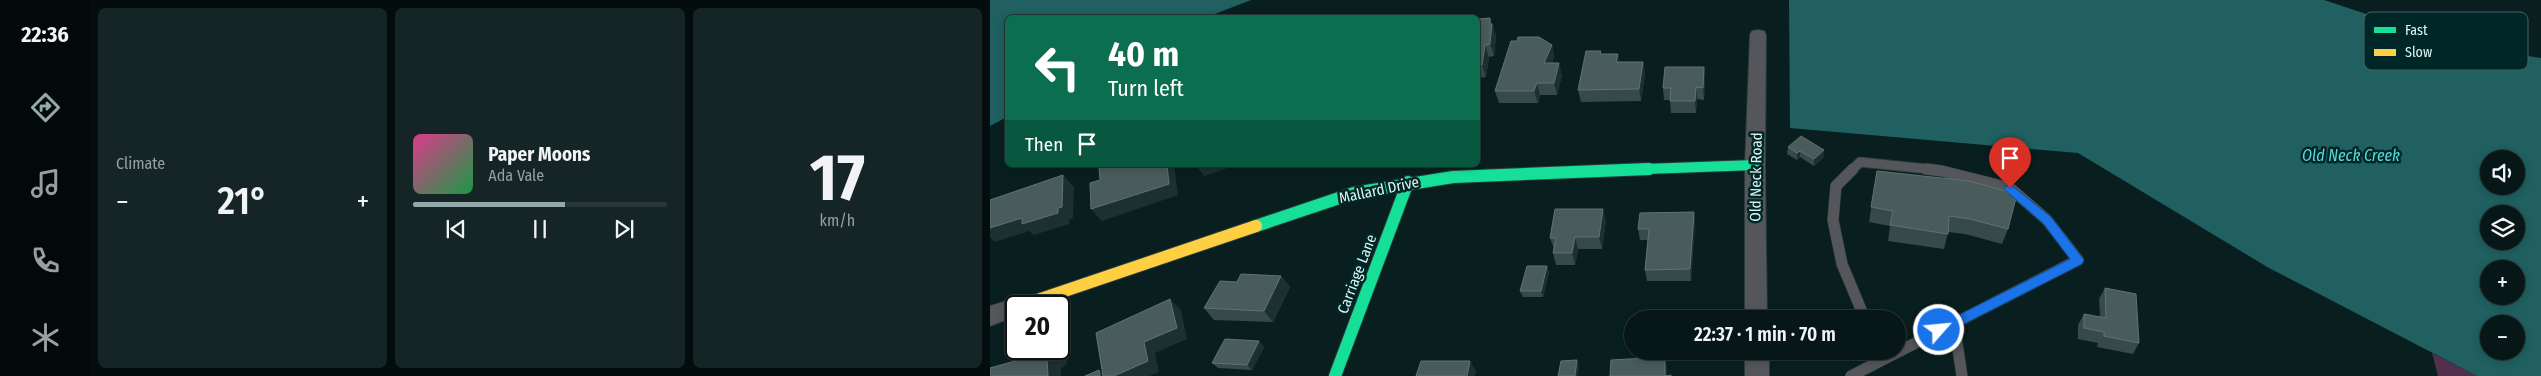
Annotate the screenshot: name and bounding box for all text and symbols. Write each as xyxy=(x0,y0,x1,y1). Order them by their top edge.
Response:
legend xyxy=(2364,12,2528,70)
text: 22:36 xyxy=(21,21,69,48)
text: Fast xyxy=(2405,22,2428,39)
text: 40 m xyxy=(1108,33,1179,75)
icon: left xyxy=(1025,35,1090,100)
text: Slow xyxy=(2405,44,2432,61)
text: Turn left xyxy=(1108,75,1184,102)
icon: directions xyxy=(28,90,63,125)
icon: arrive xyxy=(1073,130,1101,158)
street label: Old Neck Road xyxy=(1746,132,1766,222)
text: Then xyxy=(1025,133,1063,156)
pin xyxy=(1989,137,2031,188)
text: 17 xyxy=(810,139,865,217)
text: Paper Moons xyxy=(488,143,590,166)
icon: arrive xyxy=(1996,144,2024,172)
water label: Old Neck Creek xyxy=(2302,146,2400,165)
map controls xyxy=(2480,150,2525,360)
button: sound xyxy=(2480,150,2525,195)
text: Climate xyxy=(116,154,165,173)
icon: music xyxy=(28,166,63,201)
text: Ada Vale xyxy=(488,166,544,185)
street label: Mallard Drive xyxy=(1337,173,1421,207)
text: 21° xyxy=(217,178,268,224)
text: − xyxy=(116,185,129,218)
text: + xyxy=(357,185,369,218)
button: layers xyxy=(2480,205,2525,250)
text: km/h xyxy=(819,211,855,230)
icon: previous xyxy=(442,215,470,243)
icon: pause xyxy=(526,215,554,243)
icon: next xyxy=(610,215,638,243)
street label: Carriage Lane xyxy=(1334,232,1380,316)
icon: phone xyxy=(28,243,63,278)
button: + xyxy=(2480,260,2525,305)
speed limit sign: 20 xyxy=(1005,295,1070,360)
position arrow xyxy=(1912,303,1964,355)
button: − xyxy=(2480,315,2525,360)
icon: climate xyxy=(28,320,63,355)
text: 22:37 · 1 min · 70 m xyxy=(1694,323,1836,346)

